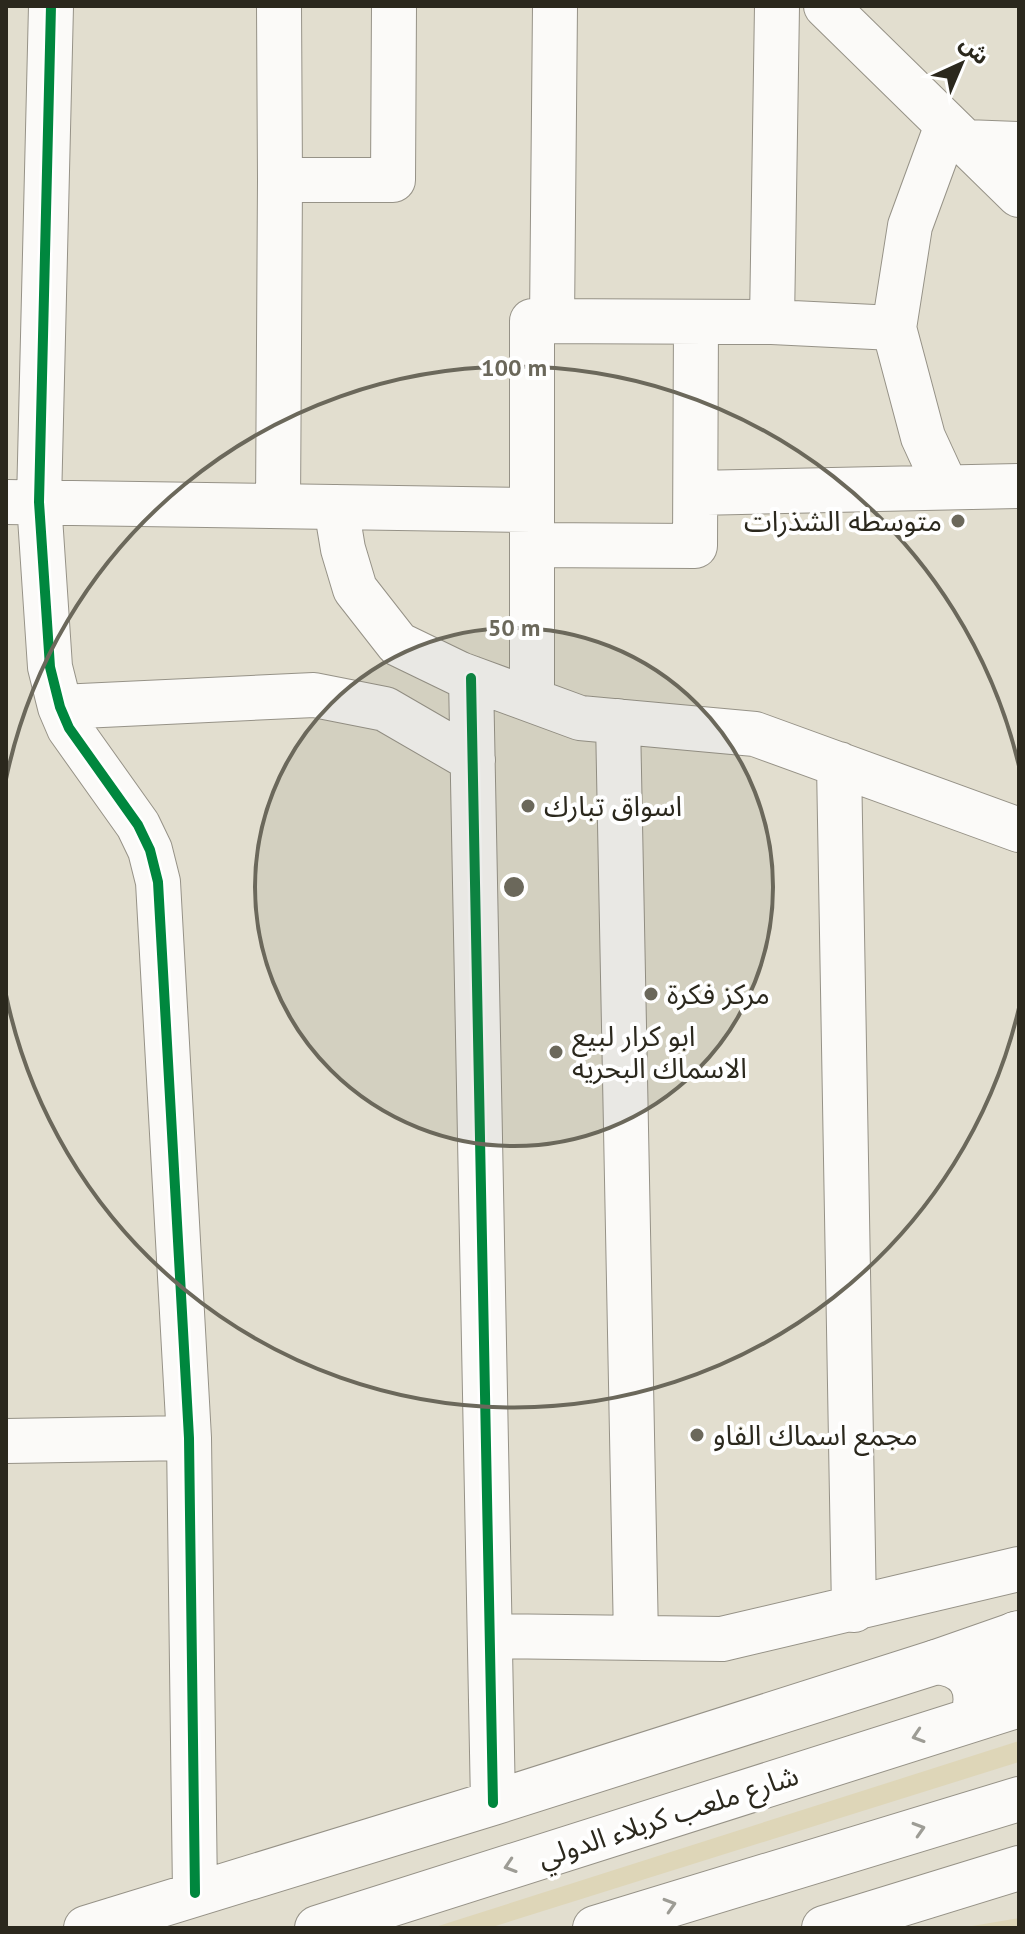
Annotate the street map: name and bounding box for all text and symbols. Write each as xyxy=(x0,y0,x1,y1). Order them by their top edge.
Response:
north arrow xyxy=(921,24,1001,104)
text: ش xyxy=(954,29,995,70)
text: 100 m xyxy=(481,352,547,383)
place label: متوسطه الشذرات xyxy=(744,502,942,539)
marker: متوسطه الشذرات xyxy=(949,512,967,530)
text: 50 m xyxy=(488,612,540,643)
place label: اسواق تبارك xyxy=(544,787,682,824)
marker: اسواق تبارك xyxy=(519,797,537,815)
centre of rings xyxy=(500,873,528,901)
place label: مركز فكرة xyxy=(667,975,770,1012)
marker: مركز فكرة xyxy=(642,985,660,1003)
place label: ابو كرار لبيع الاسماك البحريه xyxy=(572,1017,747,1086)
marker: ابو كرار لبيع الاسماك البحريه xyxy=(547,1043,565,1061)
place label: مجمع اسماك الفاو xyxy=(713,1416,918,1456)
marker: مجمع اسماك الفاو xyxy=(688,1426,706,1444)
one-way arrow xyxy=(912,1727,926,1743)
street label: شارع ملعب كربلاء الدولي xyxy=(533,1756,804,1878)
one-way arrow xyxy=(911,1822,925,1838)
one-way arrow xyxy=(504,1857,518,1873)
one-way arrow xyxy=(663,1898,676,1914)

